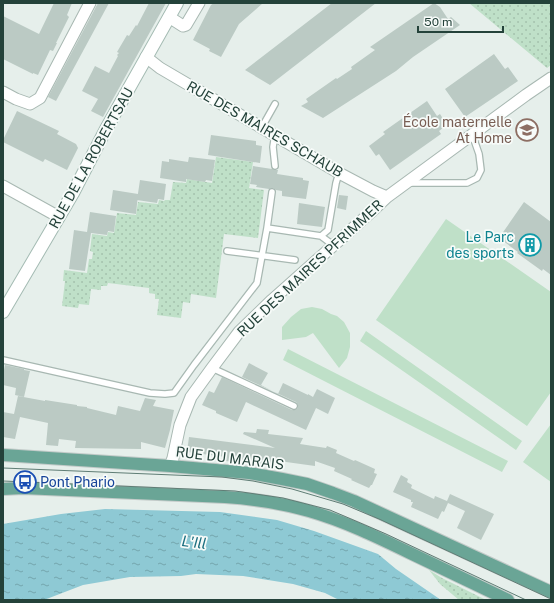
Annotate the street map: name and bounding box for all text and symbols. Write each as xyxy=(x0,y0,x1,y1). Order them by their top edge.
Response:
scale bar xyxy=(418,8,503,34)
text: 50 m xyxy=(424,15,452,29)
street label: RUE DES MAIRES SCHAUB xyxy=(184,78,346,180)
street label: RUE DE LA ROBERTSAU xyxy=(46,85,136,231)
place label: École maternelle At Home xyxy=(403,113,512,146)
school or university icon: École maternelle At Home xyxy=(514,117,540,143)
street label: RUE DES MAIRES PFRIMMER xyxy=(234,196,386,340)
place label: Le Parc des sports xyxy=(446,229,514,261)
building icon: Le Parc des sports xyxy=(517,232,543,258)
street label: RUE DU MARAIS xyxy=(175,443,285,473)
bus stop icon: Pont Phario xyxy=(12,469,38,495)
place label: Pont Phario xyxy=(40,474,115,490)
water label: L'Ill xyxy=(181,532,207,552)

